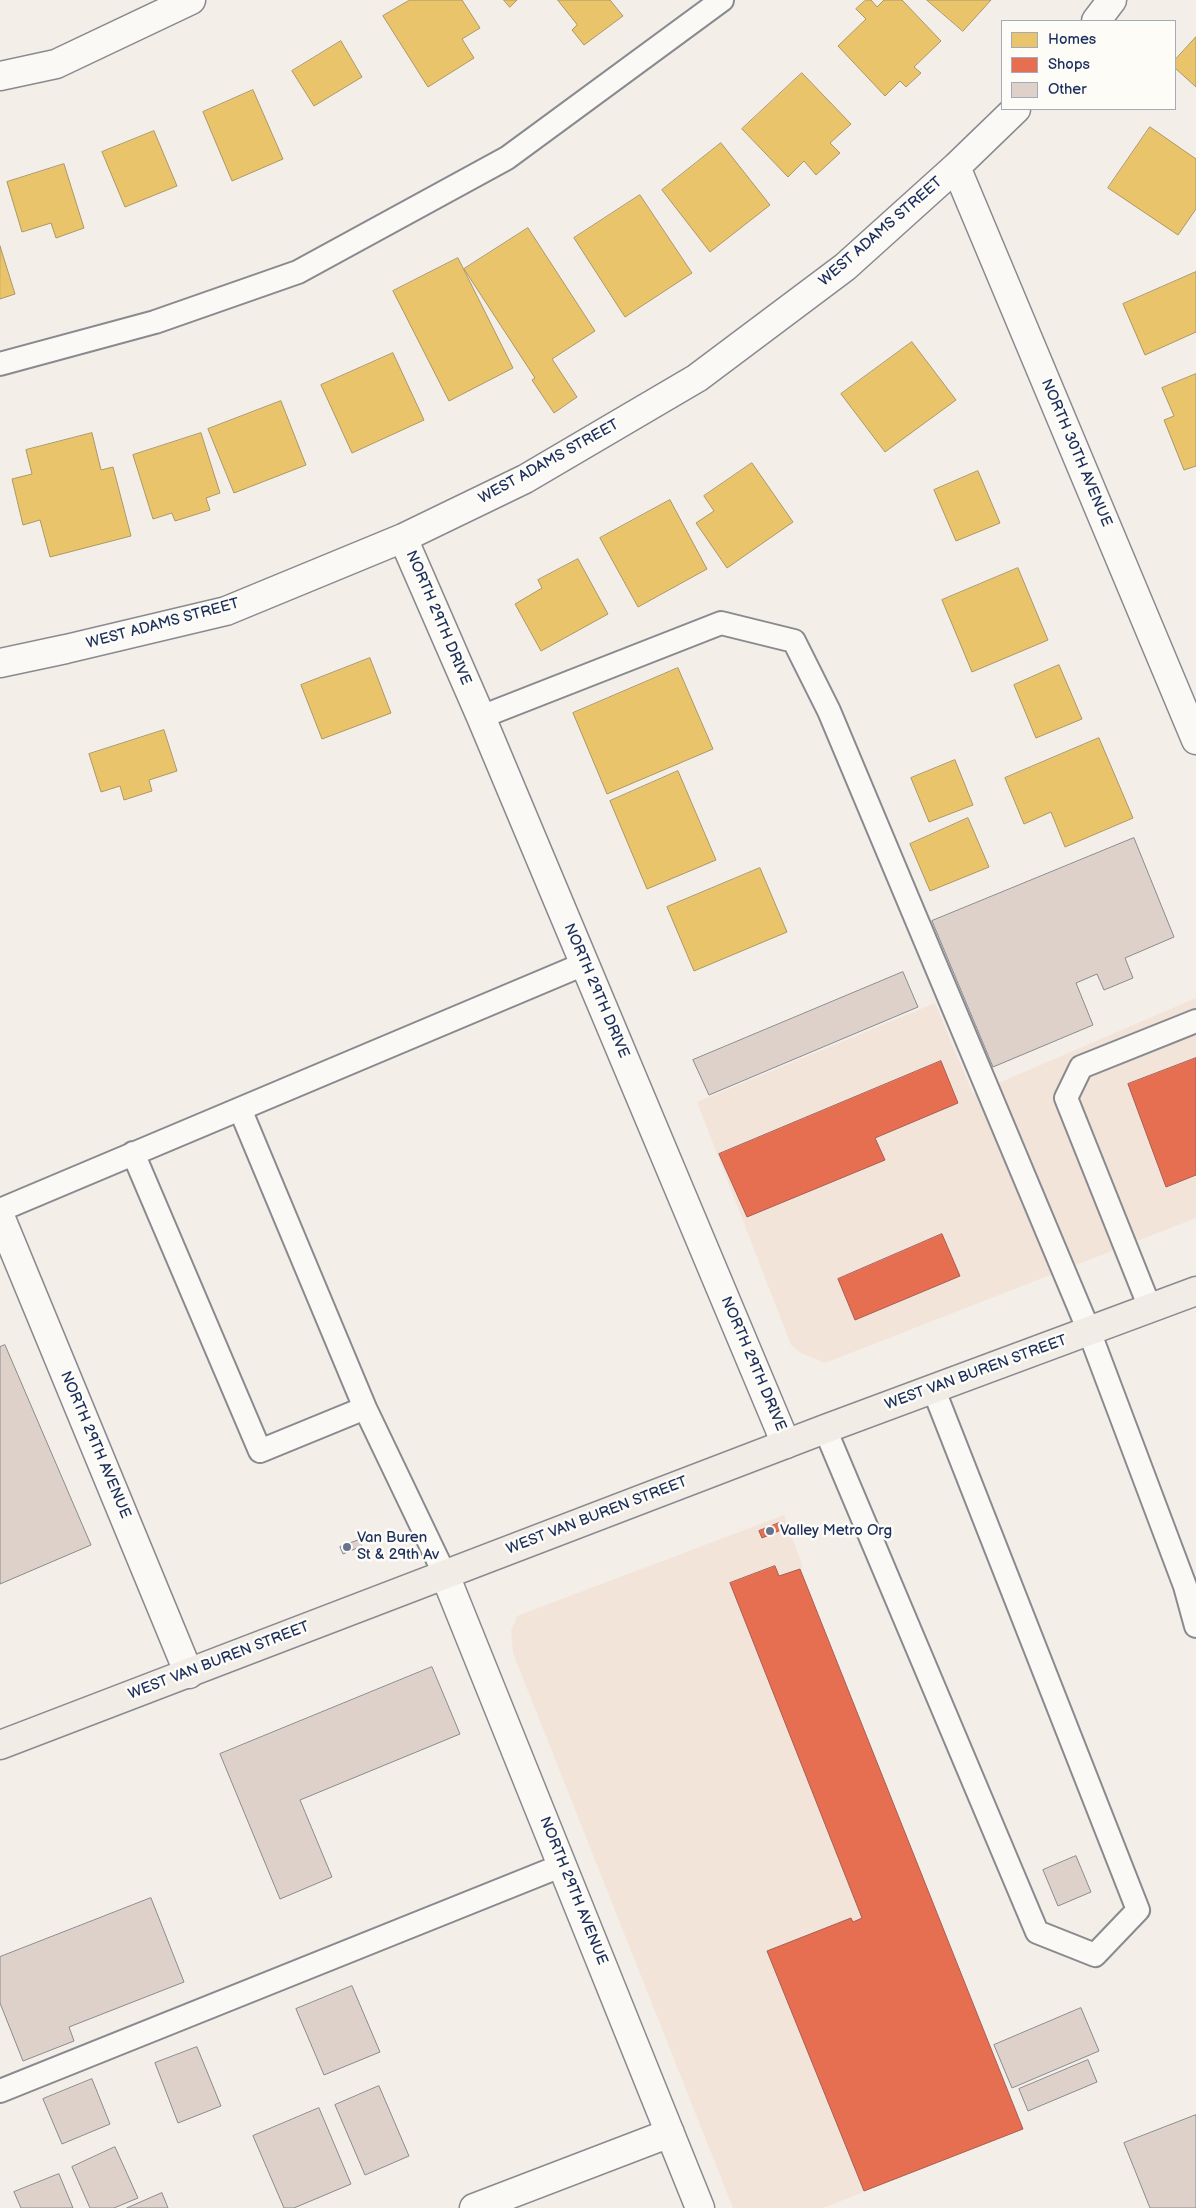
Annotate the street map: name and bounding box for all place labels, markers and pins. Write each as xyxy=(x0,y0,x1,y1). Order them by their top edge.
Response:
place label: Valley Metro Org xyxy=(780,1522,892,1540)
marker: Valley Metro Org xyxy=(764,1525,776,1537)
place label: Van Buren St & 29th Av xyxy=(357,1529,439,1564)
marker: Van Buren St & 29th Av xyxy=(341,1541,353,1553)

